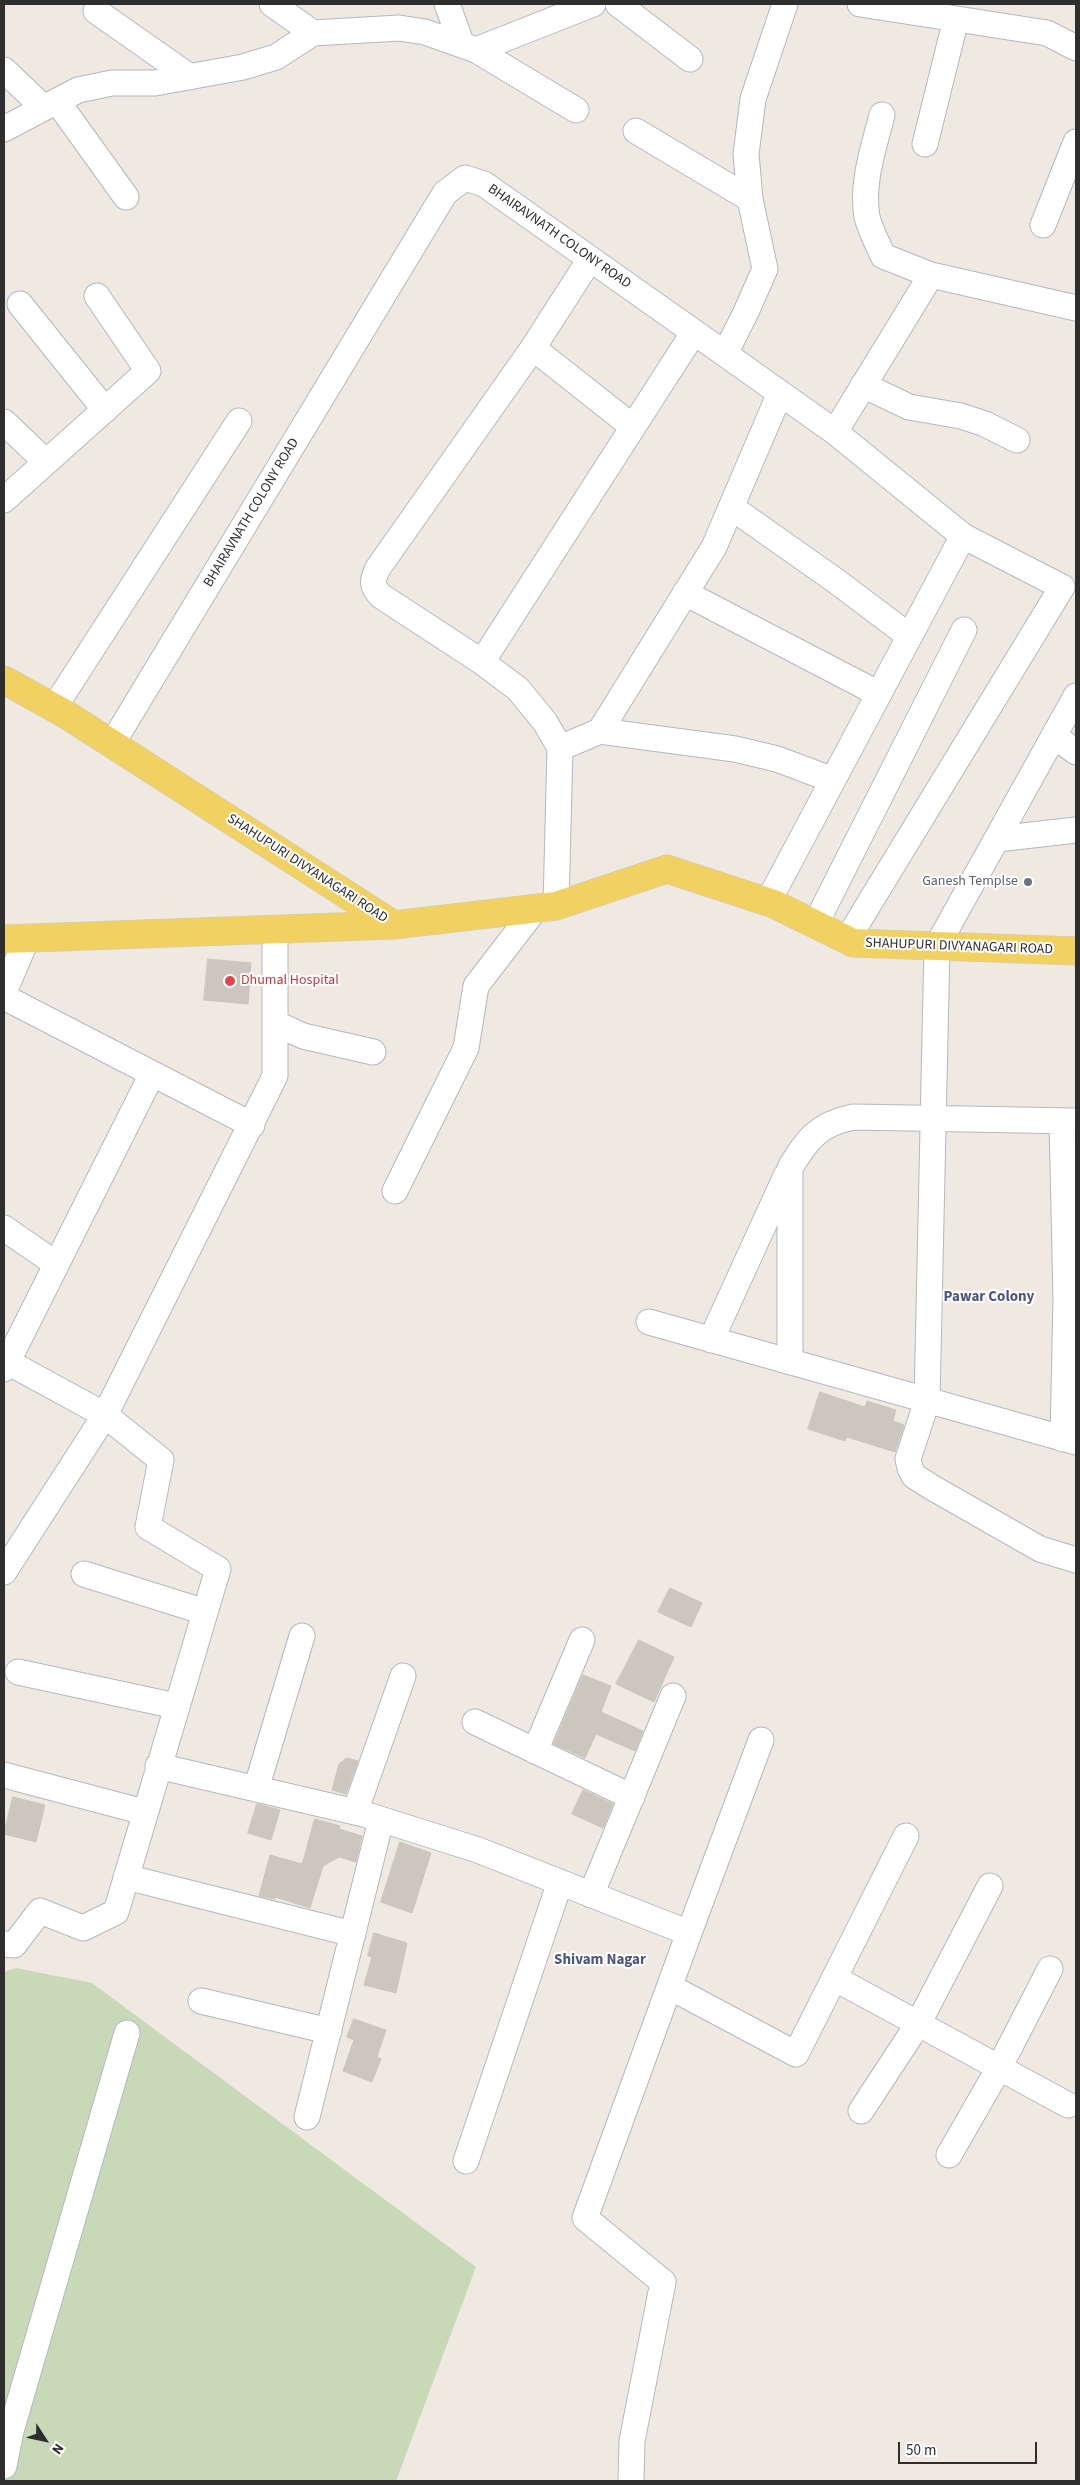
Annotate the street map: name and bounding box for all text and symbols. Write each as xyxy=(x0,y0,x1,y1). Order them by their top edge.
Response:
street label: BHAIRAVNATH COLONY ROAD xyxy=(484,181,634,293)
street label: BHAIRAVNATH COLONY ROAD xyxy=(201,435,303,591)
street label: SHAHUPURI DIVYANAGARI ROAD xyxy=(224,811,390,927)
place label: Ganesh Templse xyxy=(922,874,1018,890)
marker: Ganesh Templse xyxy=(1022,876,1034,888)
street label: SHAHUPURI DIVYANAGARI ROAD xyxy=(865,935,1053,959)
place label: Dhumal Hospital xyxy=(241,973,339,989)
marker: Dhumal Hospital xyxy=(223,974,237,988)
district label: Pawar Colony xyxy=(944,1289,1034,1307)
district label: Shivam Nagar xyxy=(554,1952,646,1970)
north arrow xyxy=(20,2415,70,2465)
scale bar xyxy=(900,2432,1039,2464)
text: N xyxy=(46,2439,68,2458)
text: 50 m xyxy=(906,2440,936,2461)

